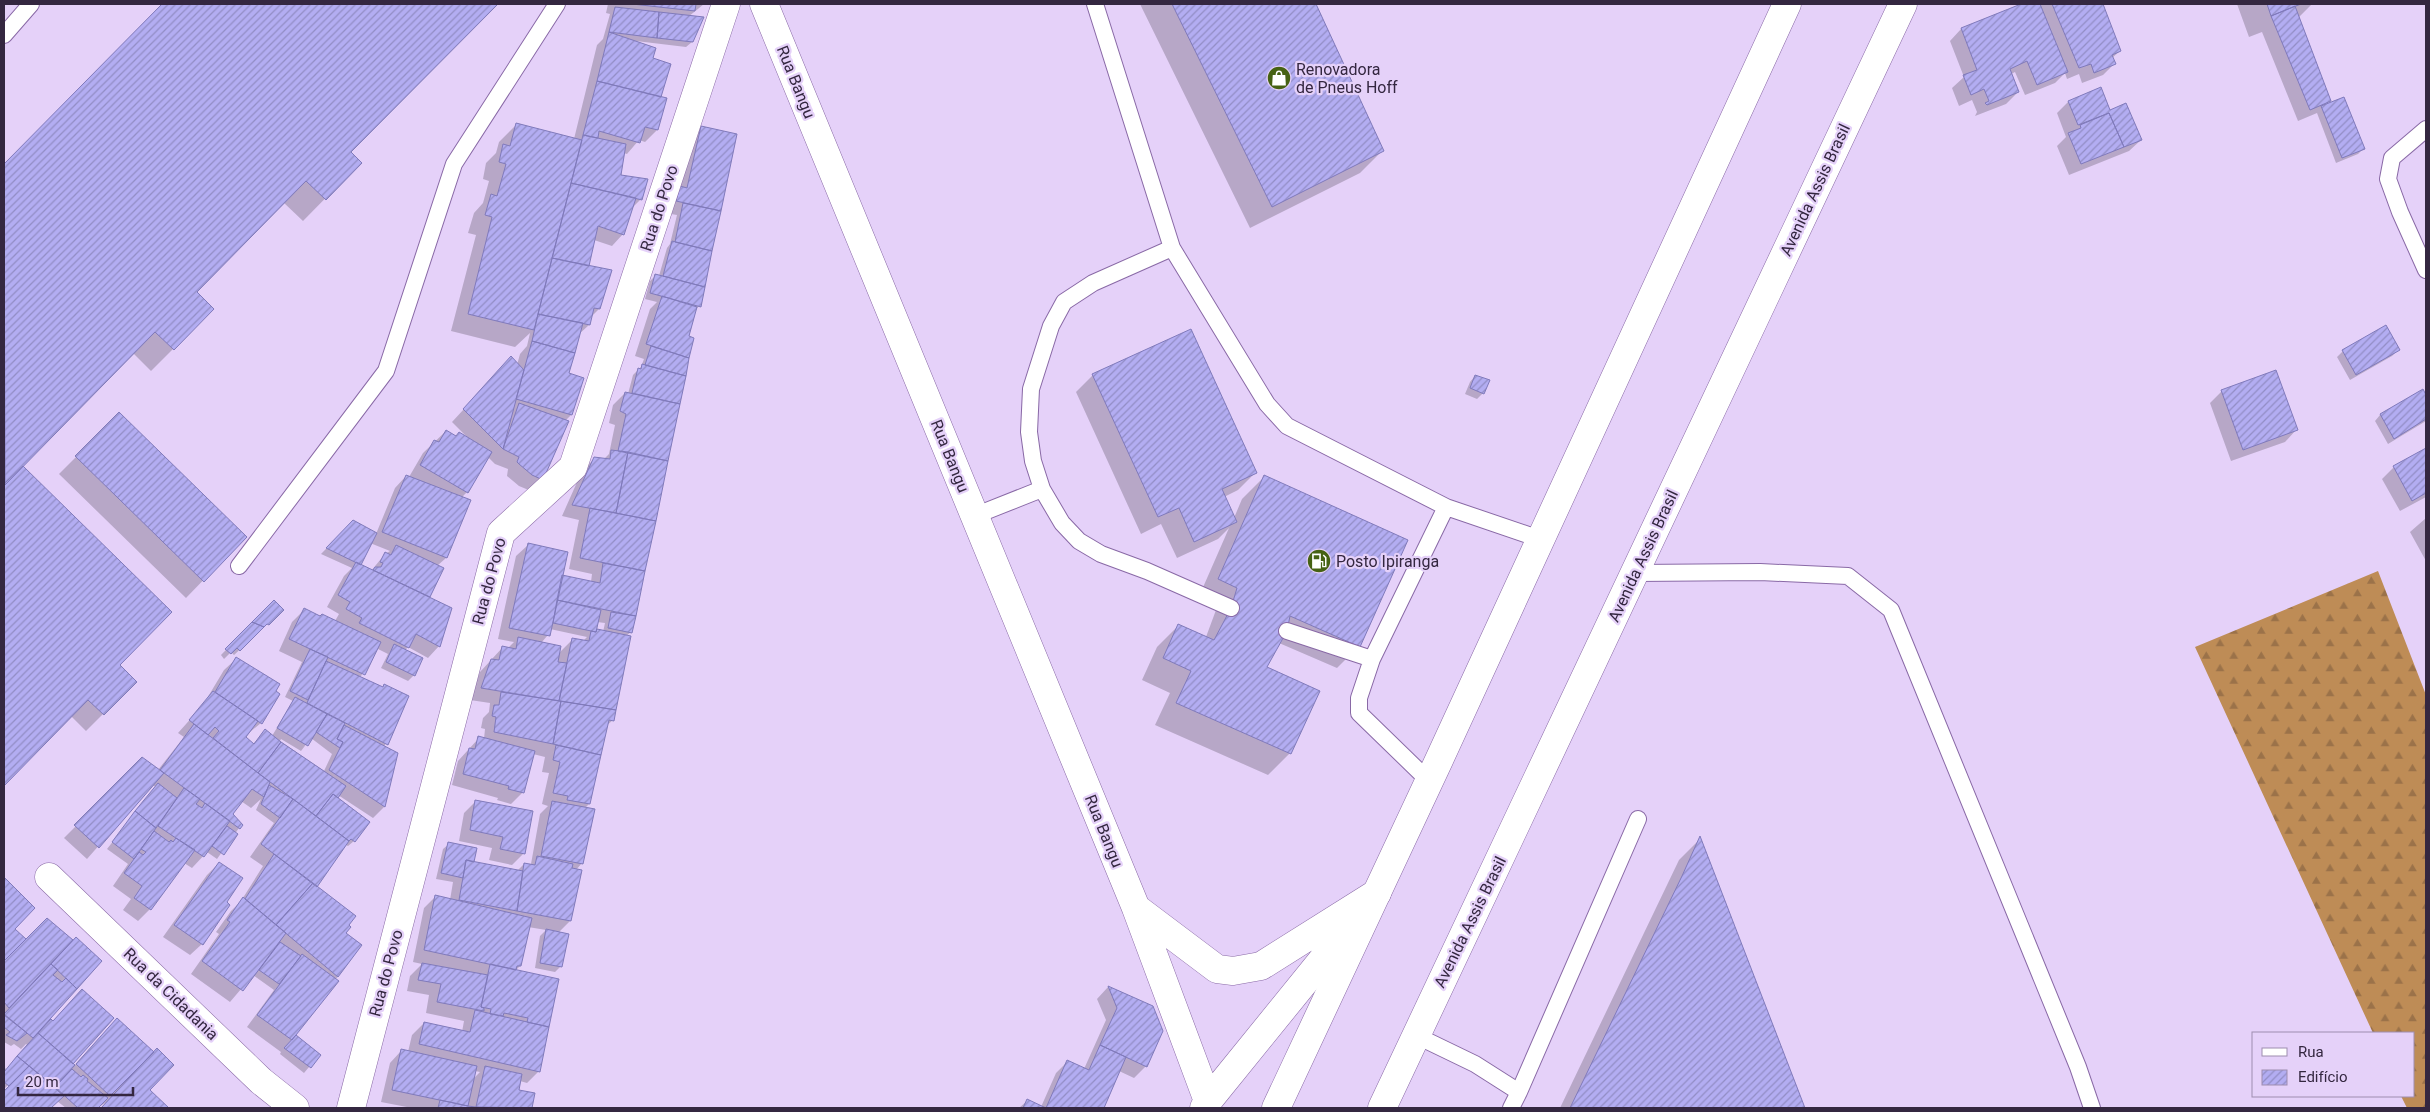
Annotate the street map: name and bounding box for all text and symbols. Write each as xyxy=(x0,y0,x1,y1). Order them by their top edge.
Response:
street label: Rua Bangu xyxy=(773,43,819,121)
place label: Renovadora de Pneus Hoff xyxy=(1296,60,1398,97)
shop icon: Renovadora de Pneus Hoff xyxy=(1266,65,1292,91)
street label: Avenida Assis Brasil xyxy=(1776,121,1854,259)
street label: Rua do Povo xyxy=(636,163,682,253)
street label: Rua Bangu xyxy=(927,417,973,495)
street label: Avenida Assis Brasil xyxy=(1604,487,1682,625)
street label: Rua do Povo xyxy=(468,535,510,627)
fuel station icon: Posto Ipiranga xyxy=(1306,548,1332,574)
place label: Posto Ipiranga xyxy=(1336,552,1439,571)
street label: Rua Bangu xyxy=(1081,792,1127,870)
street label: Avenida Assis Brasil xyxy=(1430,853,1510,991)
street label: Rua do Povo xyxy=(365,927,407,1019)
street label: Rua da Cidadania xyxy=(120,944,222,1044)
legend xyxy=(2252,1032,2415,1097)
text: Rua xyxy=(2298,1043,2324,1061)
scale bar xyxy=(18,1064,132,1096)
text: Edifício xyxy=(2298,1068,2347,1086)
text: 20 m xyxy=(25,1073,59,1091)

